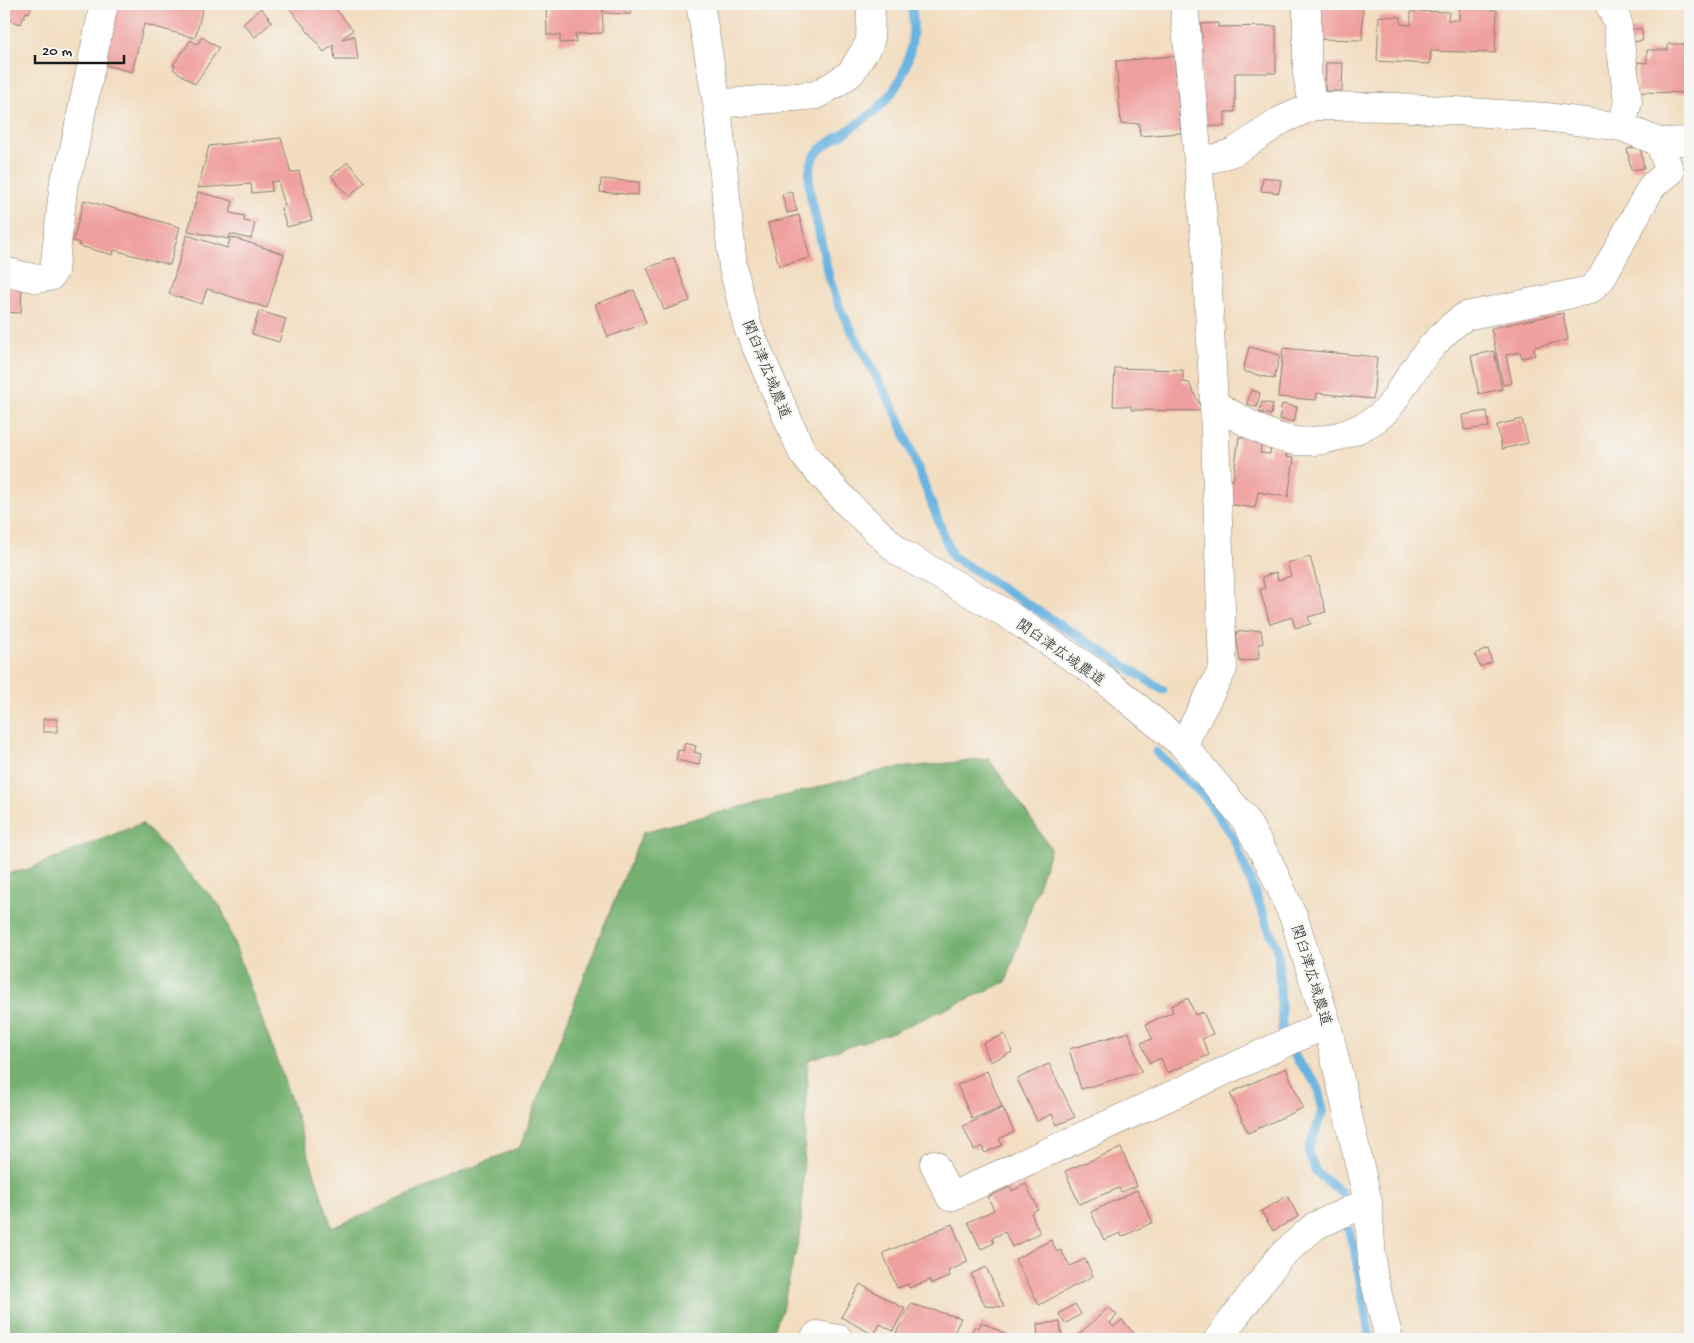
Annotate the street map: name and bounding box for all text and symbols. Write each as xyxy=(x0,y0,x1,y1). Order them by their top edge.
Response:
scale bar xyxy=(35,32,124,64)
text: 20 m xyxy=(42,43,72,61)
street label: 関臼津広域農道 xyxy=(737,317,794,422)
street label: 関臼津広域農道 xyxy=(1012,615,1109,691)
street label: 関臼津広域農道 xyxy=(1286,922,1335,1028)

